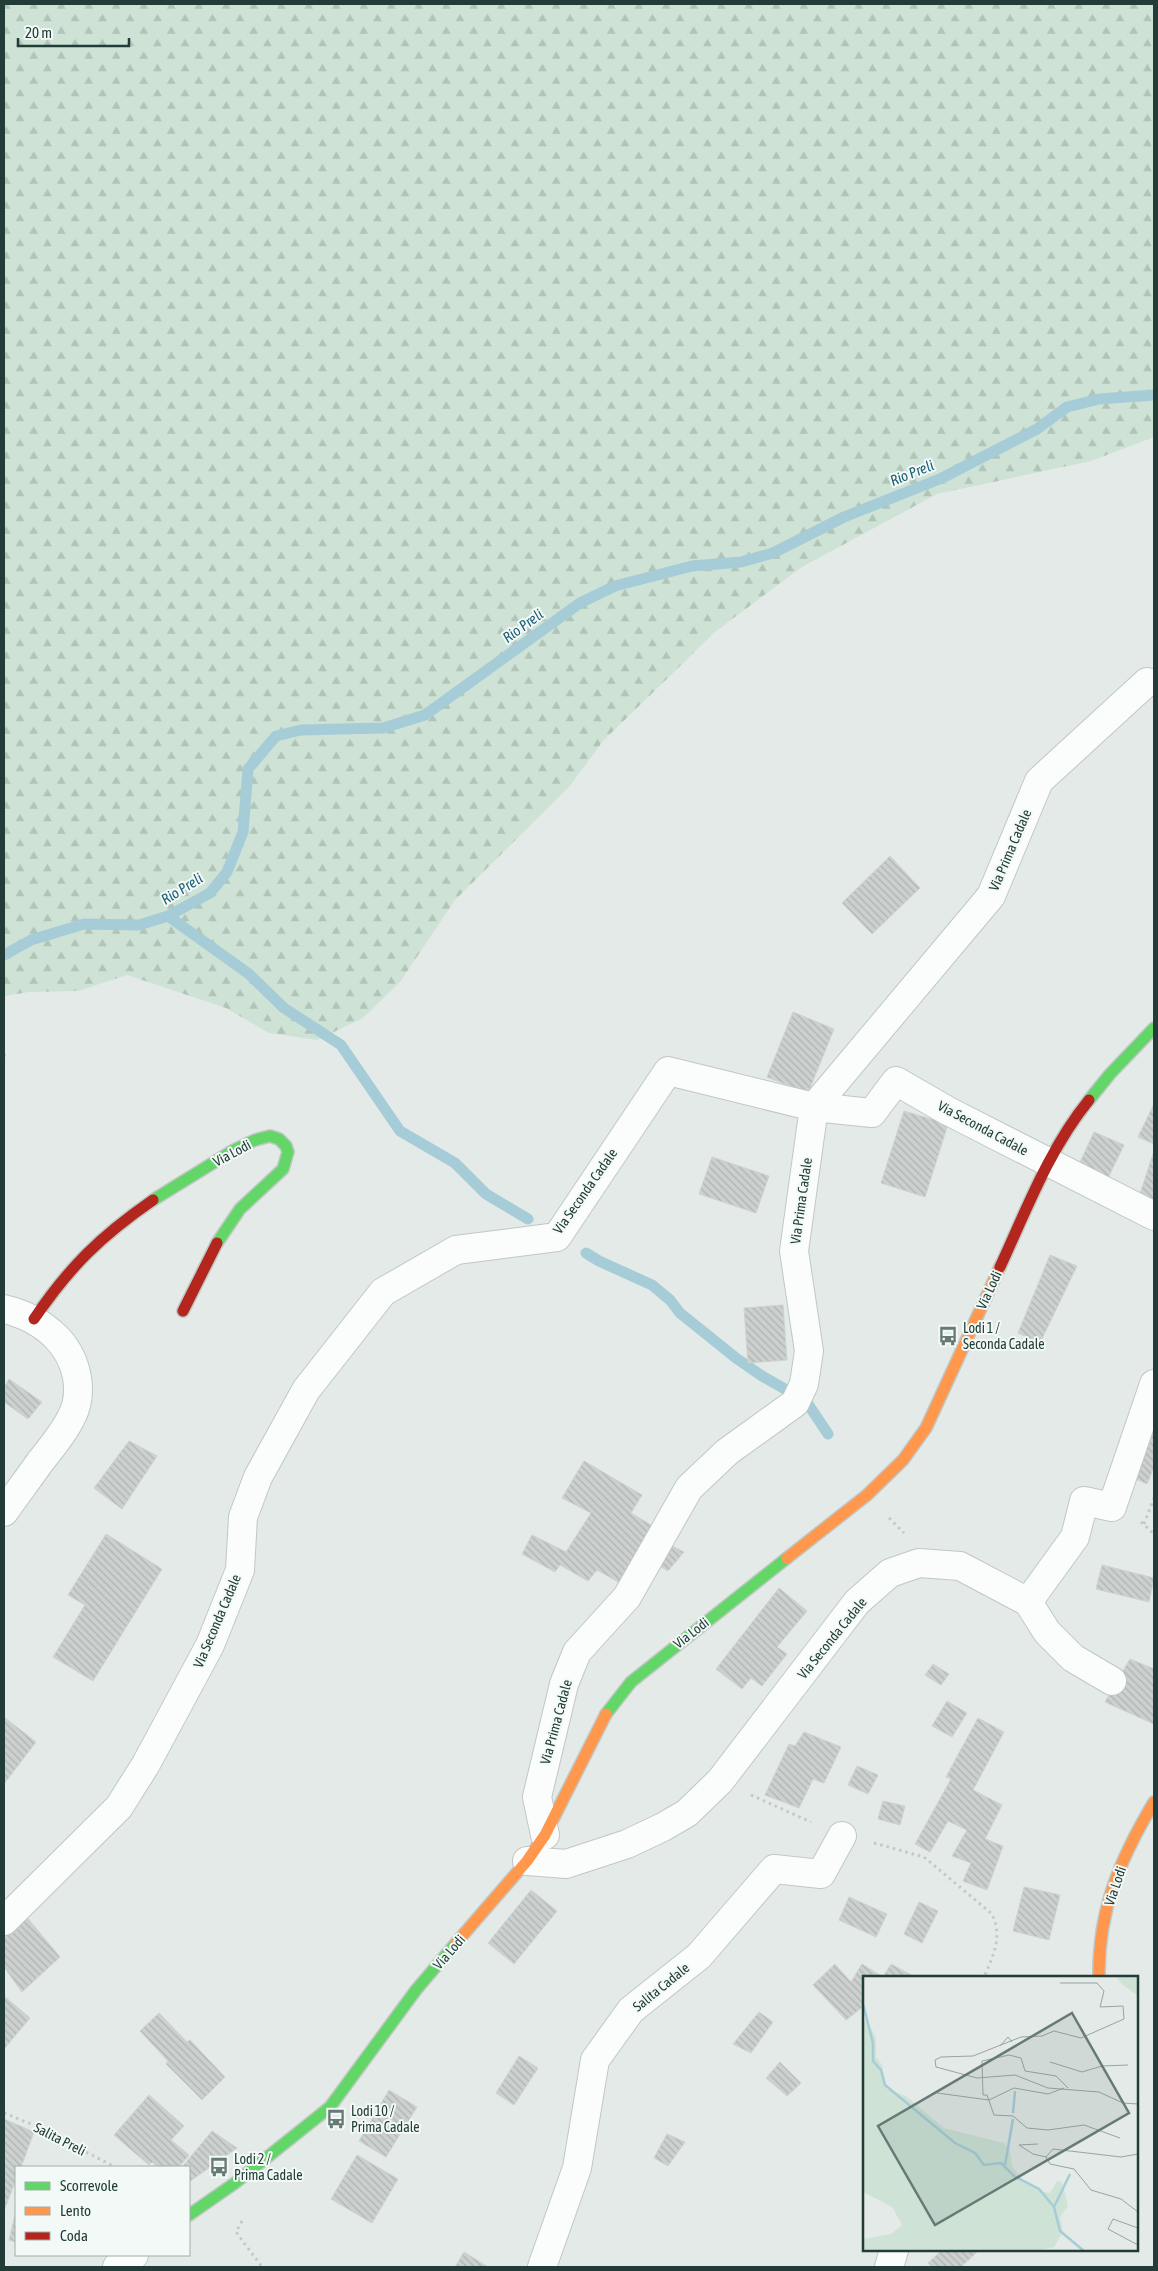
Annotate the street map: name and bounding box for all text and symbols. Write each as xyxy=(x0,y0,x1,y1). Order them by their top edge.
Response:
scale bar xyxy=(18,15,129,47)
text: 20 m xyxy=(25,24,52,41)
water label: Rio Preli xyxy=(887,456,937,489)
water label: Rio Preli xyxy=(499,605,547,646)
street label: Via Prima Cadale xyxy=(986,807,1034,893)
water label: Rio Preli xyxy=(158,869,206,908)
street label: Via Seconda Cadale xyxy=(935,1097,1031,1159)
street label: Via Lodi xyxy=(210,1136,254,1170)
street label: Via Seconda Cadale xyxy=(550,1145,620,1237)
street label: Via Prima Cadale xyxy=(787,1157,815,1245)
street label: Via Lodi xyxy=(973,1268,1005,1312)
place label: Lodi 1 / Seconda Cadale xyxy=(963,1320,1045,1352)
bus stop icon: Lodi 1 / Seconda Cadale xyxy=(937,1325,959,1347)
street label: Via Seconda Cadale xyxy=(190,1572,244,1670)
street label: Via Seconda Cadale xyxy=(794,1594,870,1682)
street label: Via Lodi xyxy=(670,1614,712,1652)
street label: Via Prima Cadale xyxy=(537,1678,575,1766)
street label: Via Lodi xyxy=(1101,1864,1129,1908)
street label: Via Lodi xyxy=(430,1932,468,1972)
street label: Salita Cadale xyxy=(630,1959,692,2015)
inset map xyxy=(863,1976,1138,2251)
place label: Lodi 10 / Prima Cadale xyxy=(351,2103,420,2135)
bus stop icon: Lodi 10 / Prima Cadale xyxy=(325,2108,347,2130)
street label: Salita Preli xyxy=(31,2119,89,2159)
place label: Lodi 2 / Prima Cadale xyxy=(234,2151,303,2183)
bus stop icon: Lodi 2 / Prima Cadale xyxy=(208,2156,230,2178)
legend xyxy=(15,2166,190,2256)
text: Scorrevole xyxy=(60,2177,118,2194)
text: Lento xyxy=(60,2202,91,2219)
text: Coda xyxy=(60,2227,88,2244)

